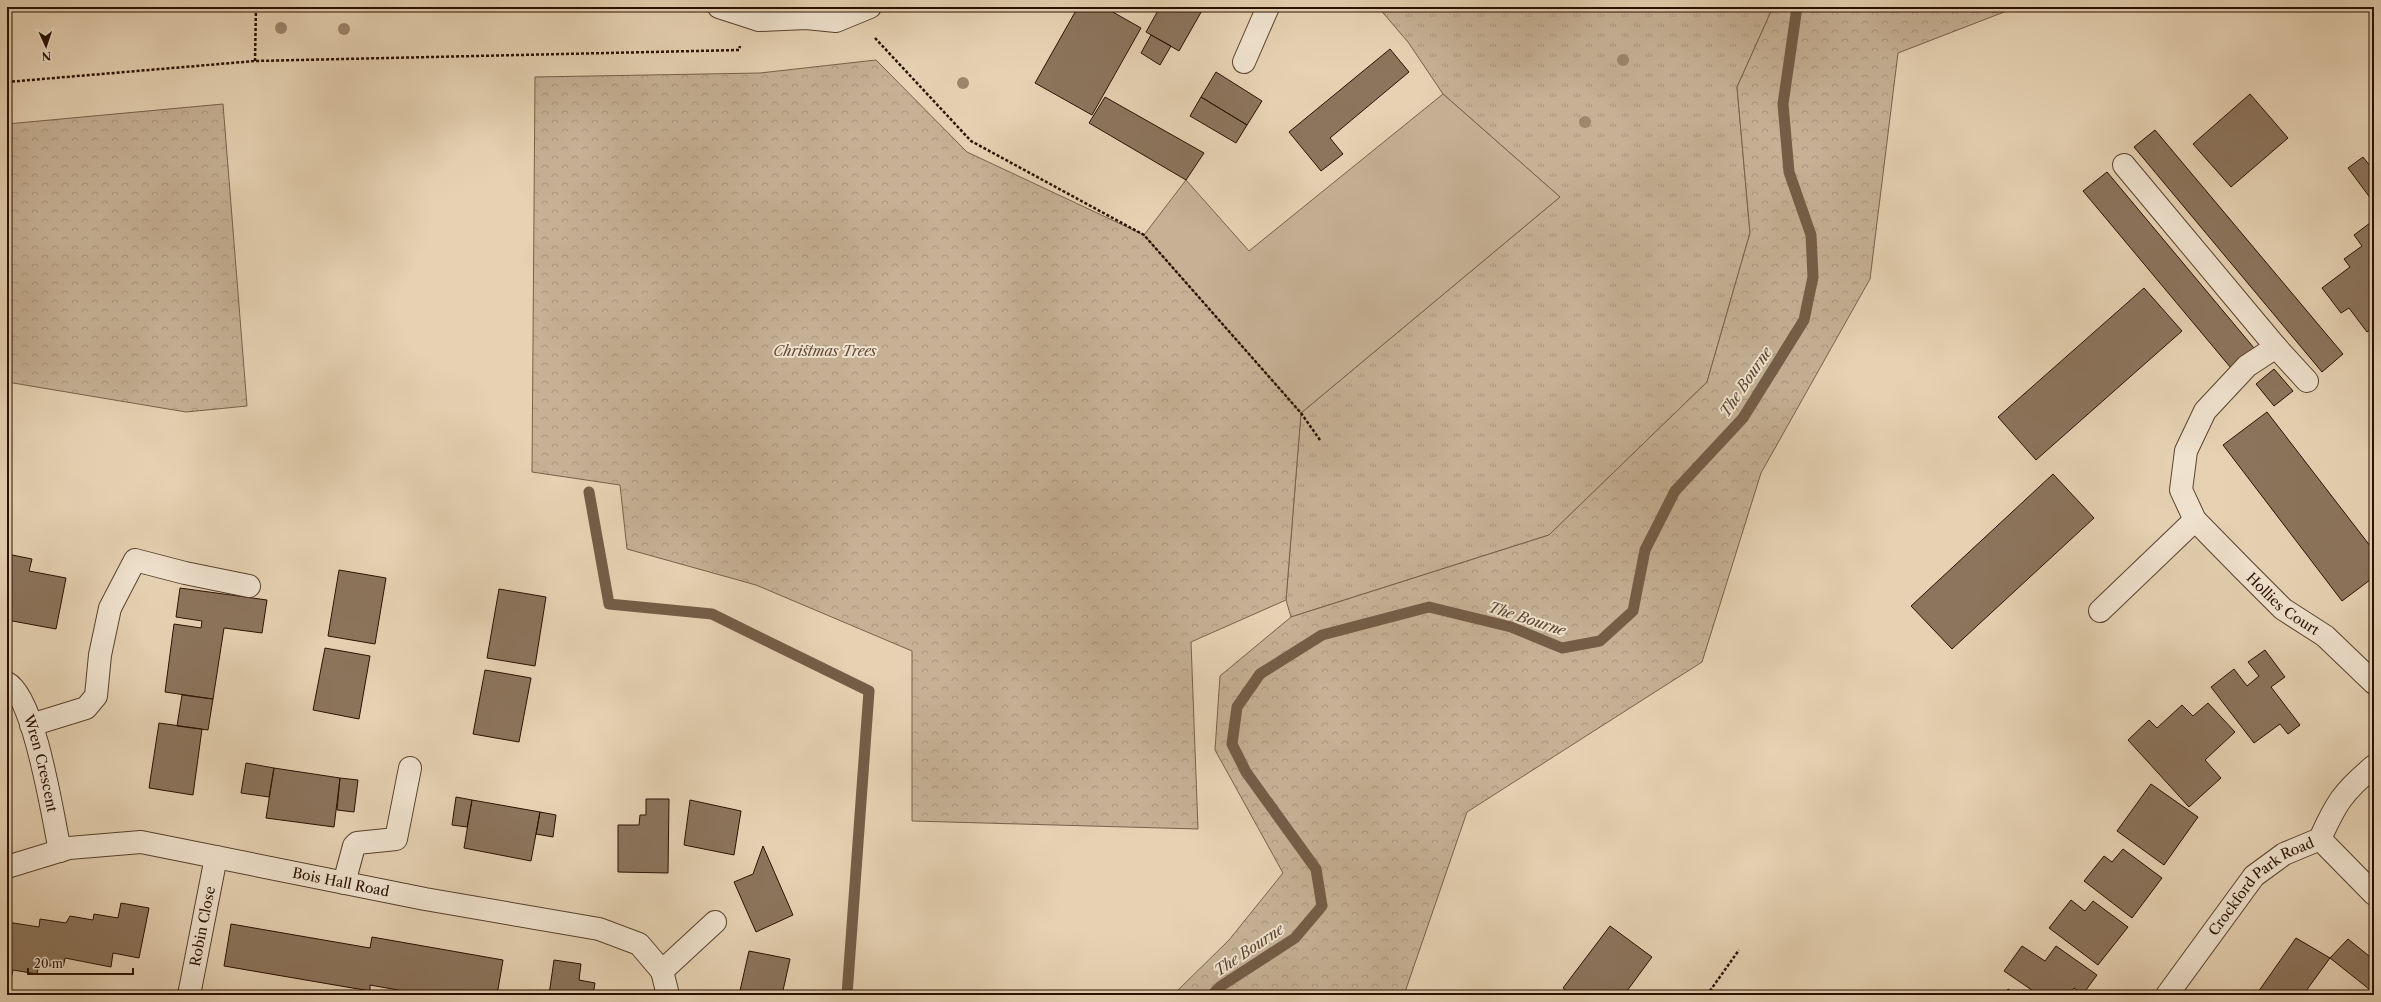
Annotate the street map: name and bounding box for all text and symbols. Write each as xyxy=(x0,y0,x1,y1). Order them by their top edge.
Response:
north arrow xyxy=(26,26,66,66)
text: N xyxy=(41,49,52,63)
park label: Christmas Trees xyxy=(773,342,878,360)
water label: The Bourne xyxy=(1715,343,1776,420)
street label: Hollies Court xyxy=(2243,569,2323,639)
water label: The Bourne xyxy=(1486,597,1569,640)
street label: Wren Crescent xyxy=(19,711,61,814)
street label: Crockford Park Road xyxy=(2204,833,2317,939)
street label: Bois Hall Road xyxy=(291,864,391,901)
street label: Robin Close xyxy=(186,884,219,968)
water label: The Bourne xyxy=(1210,919,1288,980)
scale bar xyxy=(28,950,133,976)
text: 20 m xyxy=(34,956,63,971)

